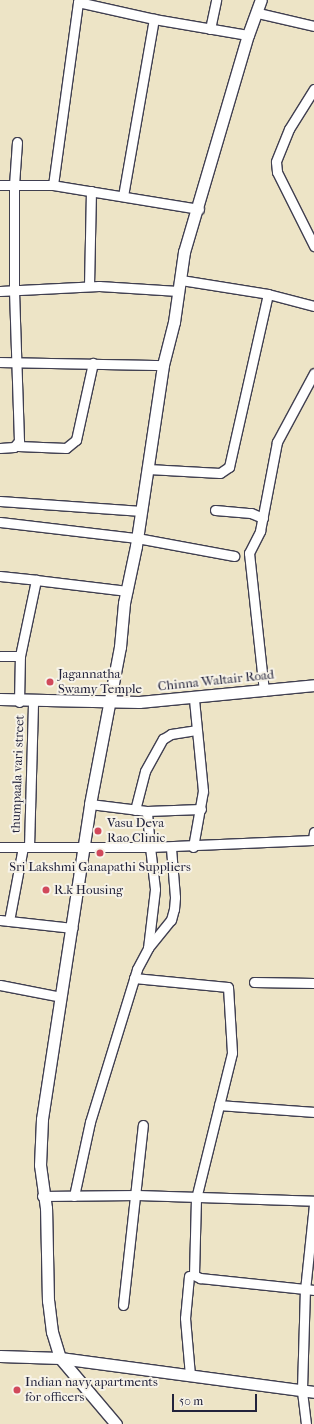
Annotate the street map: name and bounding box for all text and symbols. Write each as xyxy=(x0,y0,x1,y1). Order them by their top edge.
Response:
place label: Jagannatha Swamy Temple xyxy=(58,667,142,698)
street label: Chinna Waltair Road xyxy=(157,667,275,695)
marker: Jagannatha Swamy Temple xyxy=(45,677,55,687)
street label: thumpaala vari street xyxy=(8,715,28,833)
place label: Vasu Deva Rao Clinic xyxy=(107,816,165,847)
marker: Vasu Deva Rao Clinic xyxy=(92,825,104,837)
marker: Sri Lakshmi Ganapathi Suppliers xyxy=(95,848,105,858)
place label: Sri Lakshmi Ganapathi Suppliers xyxy=(9,859,191,875)
place label: R.k Housing xyxy=(54,882,123,898)
marker: R.k Housing xyxy=(41,885,51,895)
place label: Indian navy apartments for officers xyxy=(25,1375,158,1406)
marker: Indian navy apartments for officers xyxy=(12,1385,22,1395)
scale bar xyxy=(174,1386,259,1412)
text: 50 m xyxy=(179,1394,203,1408)

